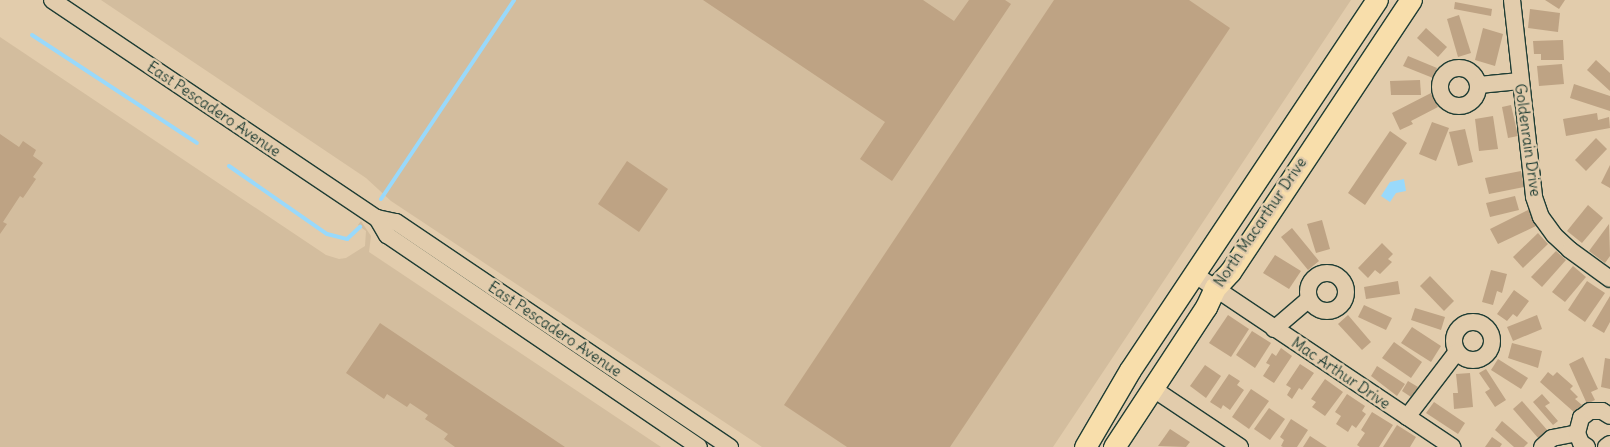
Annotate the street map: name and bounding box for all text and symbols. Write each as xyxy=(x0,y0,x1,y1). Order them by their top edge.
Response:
street label: East Pescadero Avenue xyxy=(144,58,284,160)
street label: Goldenrain Drive xyxy=(1511,82,1545,198)
street label: North Macarthur Drive xyxy=(1210,154,1310,290)
street label: East Pescadero Avenue xyxy=(485,278,625,380)
street label: Mac Arthur Drive xyxy=(1288,333,1394,413)

